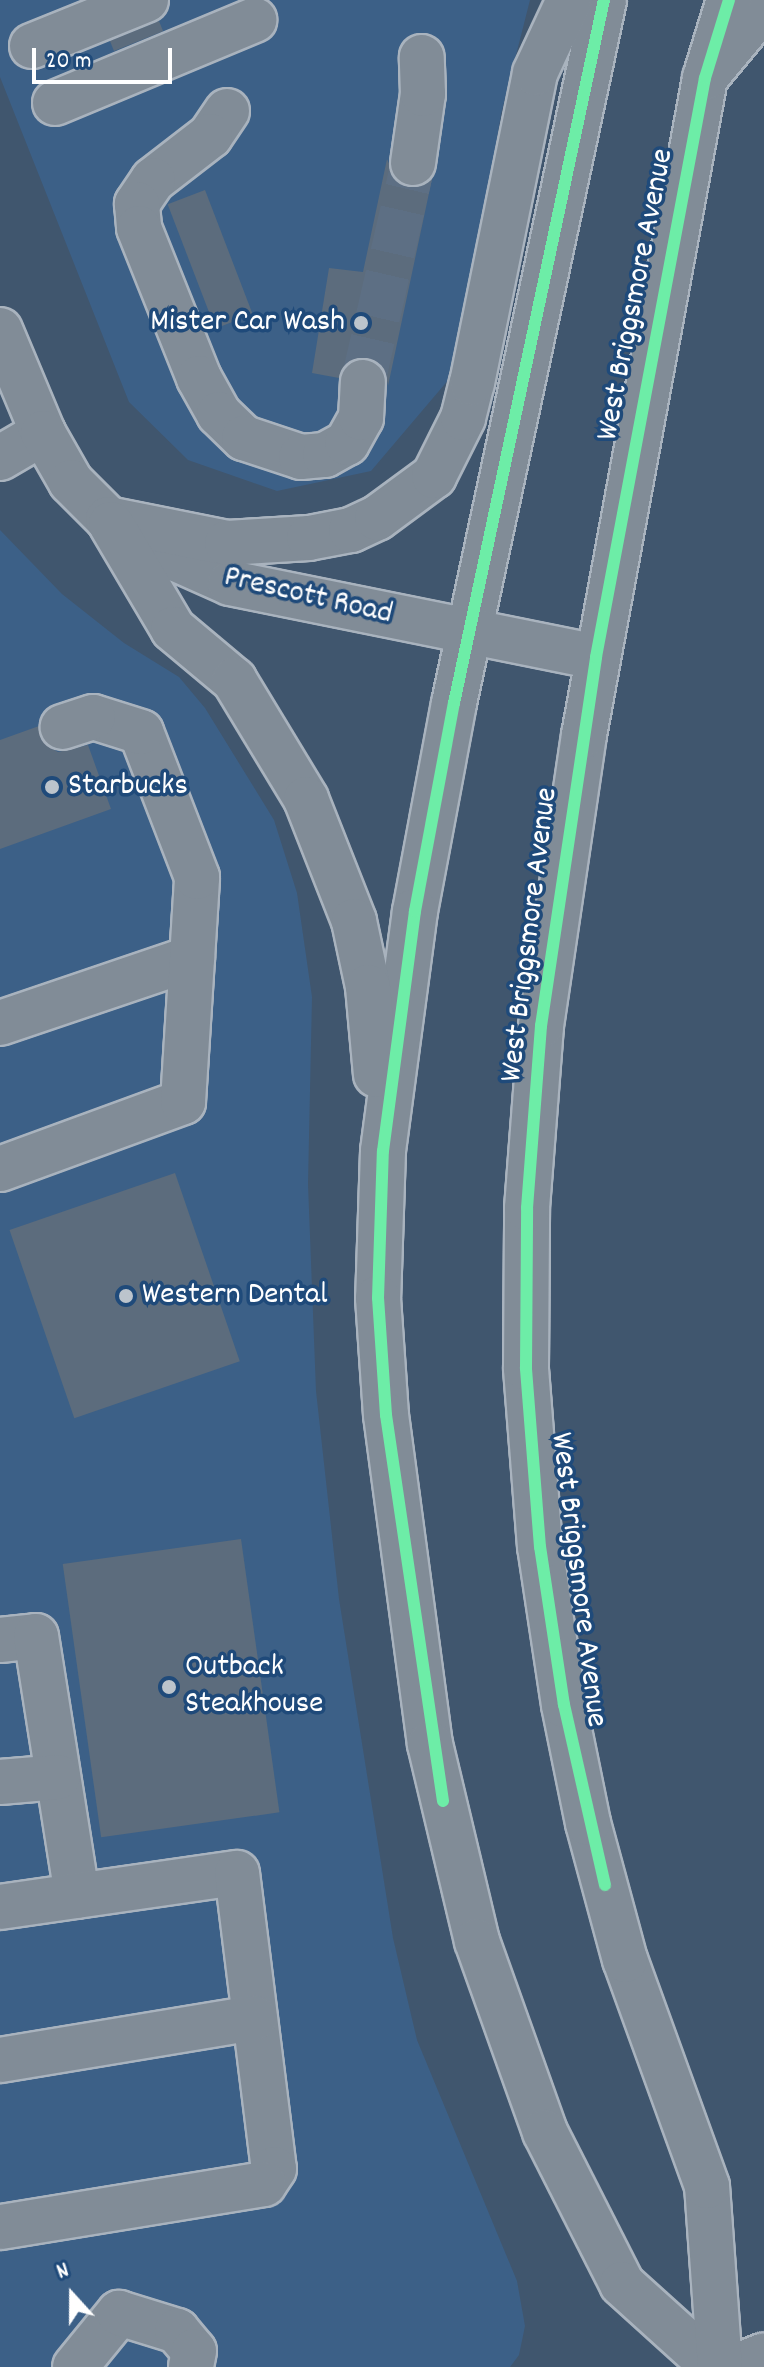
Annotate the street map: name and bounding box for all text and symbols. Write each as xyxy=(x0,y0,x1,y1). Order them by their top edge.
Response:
scale bar xyxy=(36,32,176,82)
text: 20 m xyxy=(46,45,92,79)
street label: West Briggsmore Avenue xyxy=(590,146,684,444)
place label: Mister Car Wash xyxy=(150,304,345,342)
marker: Mister Car Wash xyxy=(352,314,370,332)
street label: Prescott Road xyxy=(220,559,396,635)
place label: Starbucks xyxy=(68,768,188,806)
marker: Starbucks xyxy=(43,778,61,796)
street label: West Briggsmore Avenue xyxy=(494,786,568,1084)
place label: Western Dental xyxy=(142,1277,328,1315)
marker: Western Dental xyxy=(117,1287,135,1305)
street label: West Briggsmore Avenue xyxy=(540,1431,614,1729)
place label: Outback Steakhouse xyxy=(185,1650,323,1725)
marker: Outback Steakhouse xyxy=(160,1678,178,1696)
north arrow xyxy=(32,2255,112,2335)
text: N xyxy=(53,2256,74,2289)

